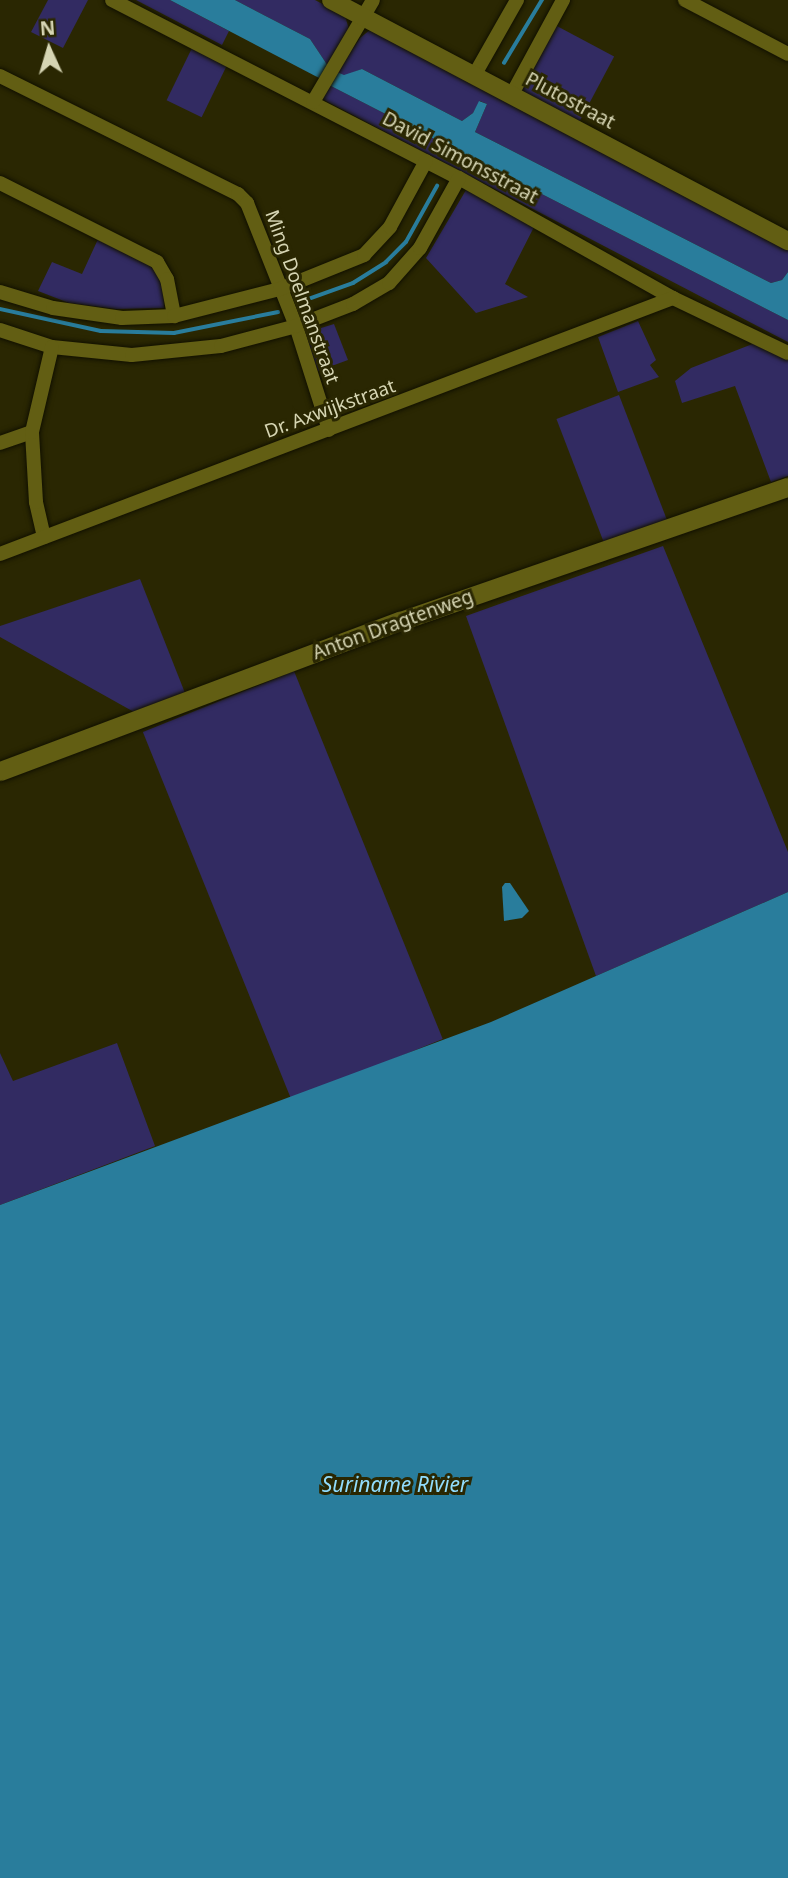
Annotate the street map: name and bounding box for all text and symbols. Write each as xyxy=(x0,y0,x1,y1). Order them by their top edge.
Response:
north arrow xyxy=(14,14,84,84)
text: N xyxy=(39,15,56,42)
street label: Plutostraat xyxy=(521,68,619,134)
street label: David Simonsstraat xyxy=(378,107,542,209)
street label: Ming Doelmanstraat xyxy=(260,207,344,387)
street label: Dr. Axwijkstraat xyxy=(262,375,398,443)
street label: Anton Dragtenweg xyxy=(310,585,476,665)
water label: Suriname Rivier xyxy=(322,1471,468,1497)

